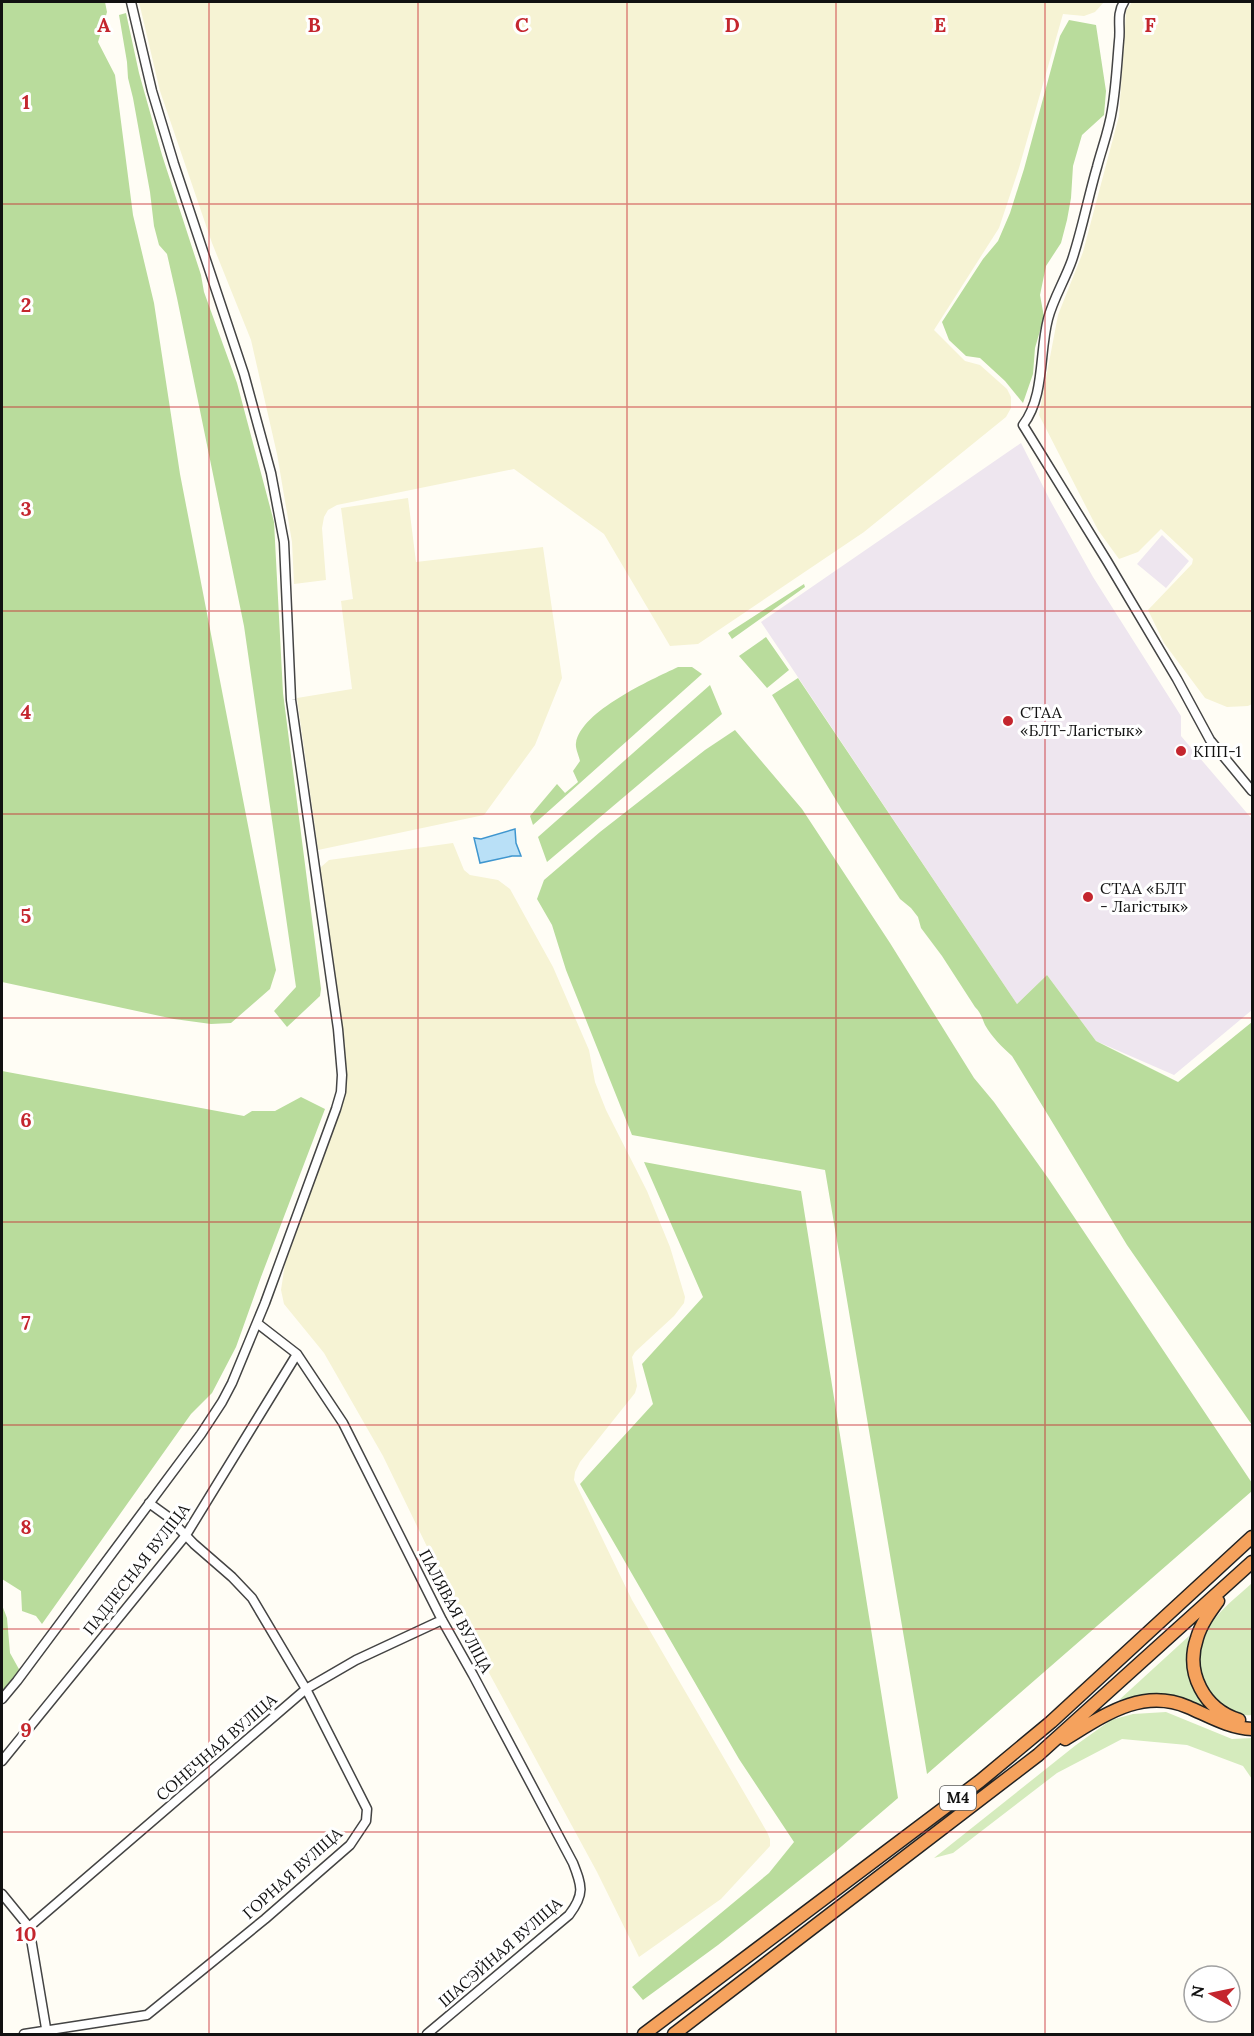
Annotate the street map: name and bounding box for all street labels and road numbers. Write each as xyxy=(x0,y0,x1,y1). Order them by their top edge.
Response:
street label: ПАДЛЕСНАЯ ВУЛІЦА xyxy=(78,1499,194,1639)
street label: ПАЛЯВАЯ ВУЛІЦА xyxy=(415,1546,498,1677)
street label: СОНЕЧНАЯ ВУЛІЦА xyxy=(152,1689,281,1805)
road number: М4 xyxy=(940,1786,976,1810)
street label: ГОРНАЯ ВУЛІЦА xyxy=(238,1822,347,1923)
street label: ШАСЭЙНАЯ ВУЛІЦА xyxy=(434,1892,566,2011)

